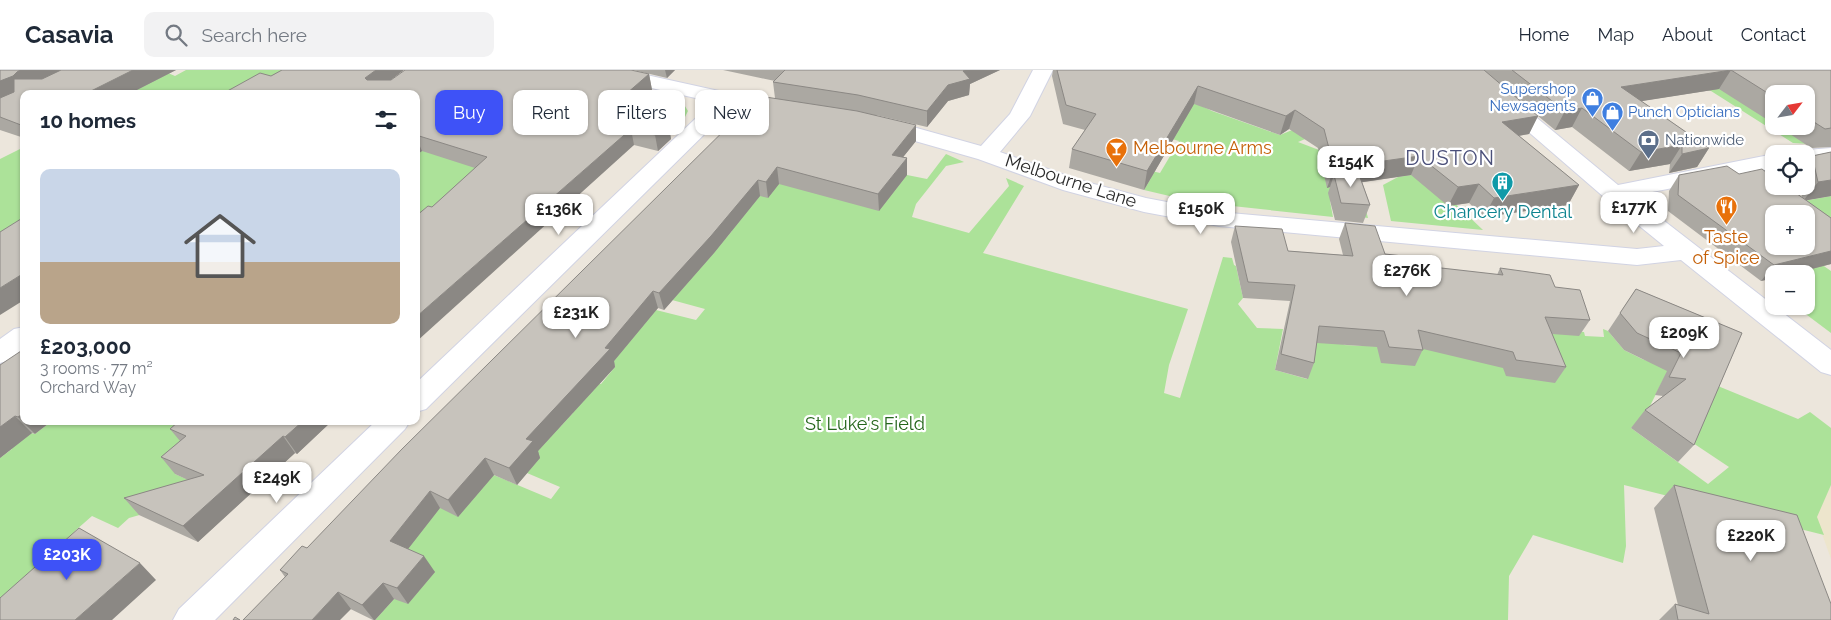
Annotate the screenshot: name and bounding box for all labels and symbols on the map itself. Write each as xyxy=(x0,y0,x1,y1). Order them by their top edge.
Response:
place label: Supershop Newsagents xyxy=(1490,80,1576,115)
north arrow xyxy=(1765,85,1815,135)
shop icon: Supershop Newsagents xyxy=(1580,86,1604,117)
shop icon: Punch Opticians xyxy=(1600,100,1624,131)
place label: Punch Opticians xyxy=(1628,103,1740,121)
bank icon: Nationwide xyxy=(1637,128,1661,159)
place label: Nationwide xyxy=(1665,131,1744,149)
bar icon: Melbourne Arms xyxy=(1105,136,1129,167)
place label: Melbourne Arms xyxy=(1133,137,1272,158)
pin: £154K xyxy=(1316,146,1386,188)
district label: DUSTON xyxy=(1405,146,1495,170)
street label: Melbourne Lane xyxy=(1003,149,1140,212)
building icon: Chancery Dental xyxy=(1491,170,1515,201)
pin: £177K xyxy=(1599,191,1669,234)
pin: £150K xyxy=(1166,192,1236,235)
pin: £136K xyxy=(524,194,594,236)
restaurant icon: Taste of Spice xyxy=(1714,195,1738,226)
place label: Chancery Dental xyxy=(1434,201,1572,222)
place label: Taste of Spice xyxy=(1692,226,1760,268)
pin: £276K xyxy=(1372,254,1442,297)
pin: £231K xyxy=(541,296,611,339)
pin: £209K xyxy=(1649,316,1719,359)
park label: St Luke's Field xyxy=(805,413,925,434)
pin: £249K xyxy=(242,462,312,504)
pin: £220K xyxy=(1716,520,1786,562)
pin: £203K xyxy=(32,538,102,581)

